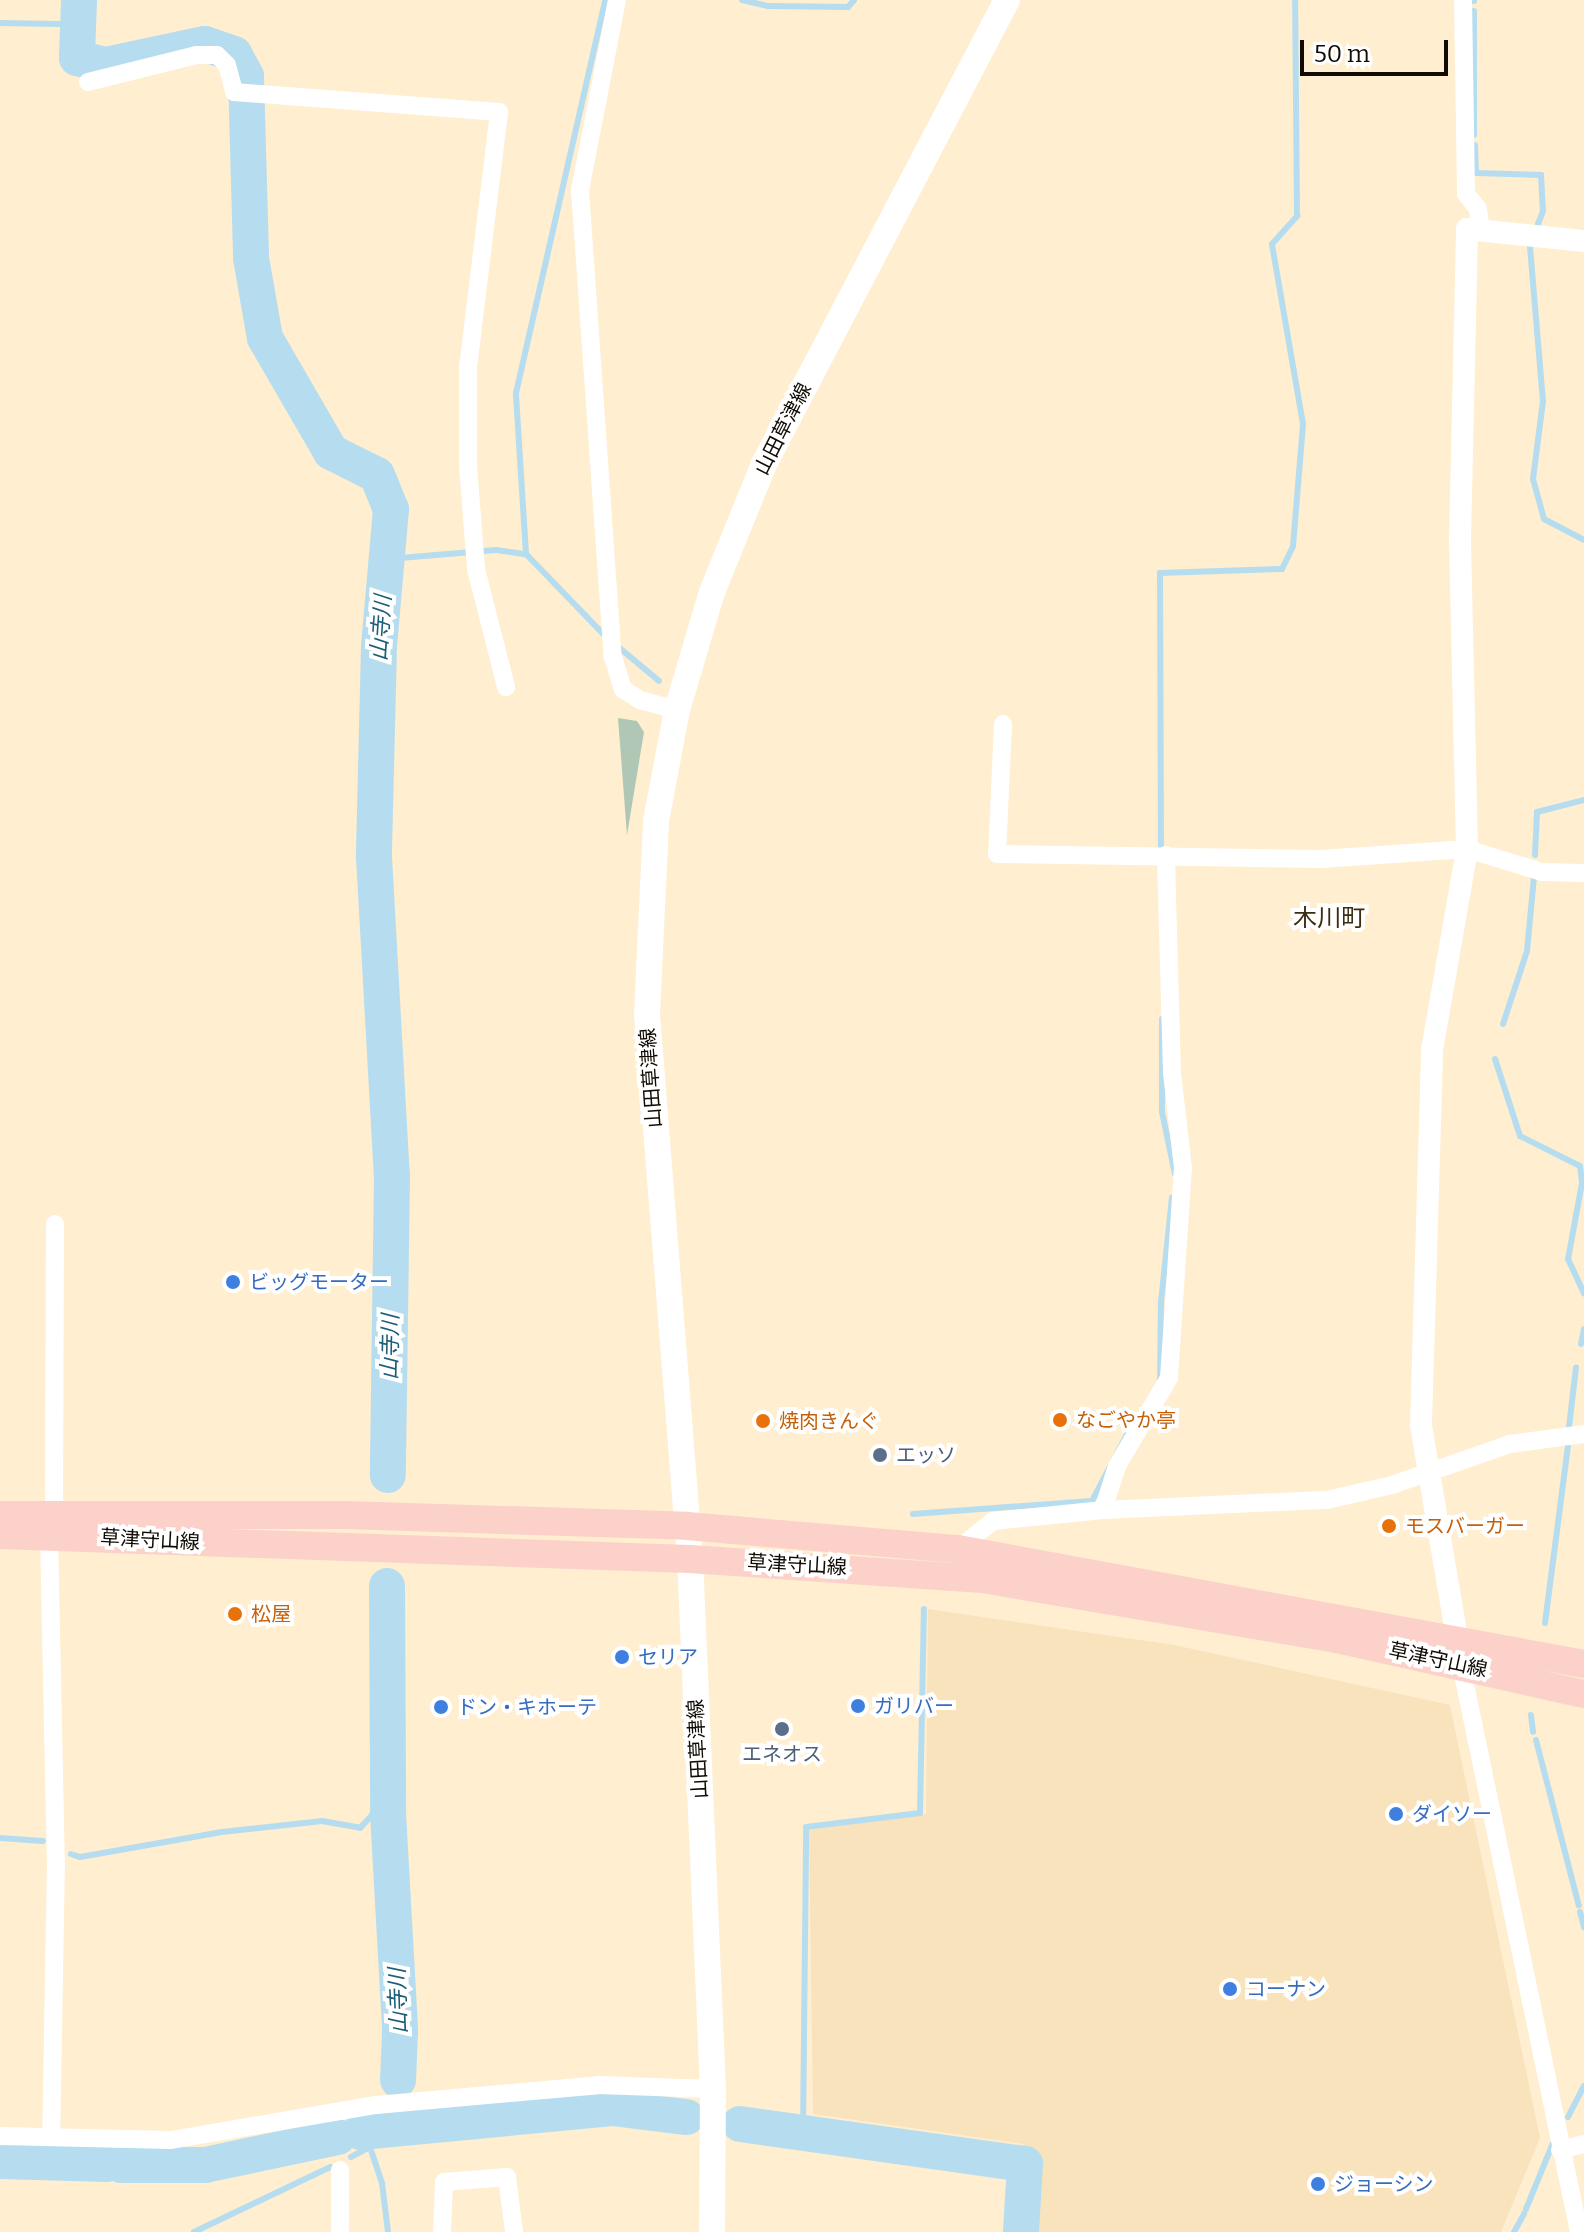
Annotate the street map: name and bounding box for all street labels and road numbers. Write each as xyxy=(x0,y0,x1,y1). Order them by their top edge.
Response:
street label: 山田草津線 xyxy=(750,379,816,479)
street label: 山田草津線 xyxy=(636,1027,666,1129)
street label: 草津守山線 xyxy=(99,1525,201,1555)
street label: 草津守山線 xyxy=(746,1550,848,1580)
street label: 草津守山線 xyxy=(1387,1638,1489,1682)
street label: 山田草津線 xyxy=(683,1698,713,1800)

